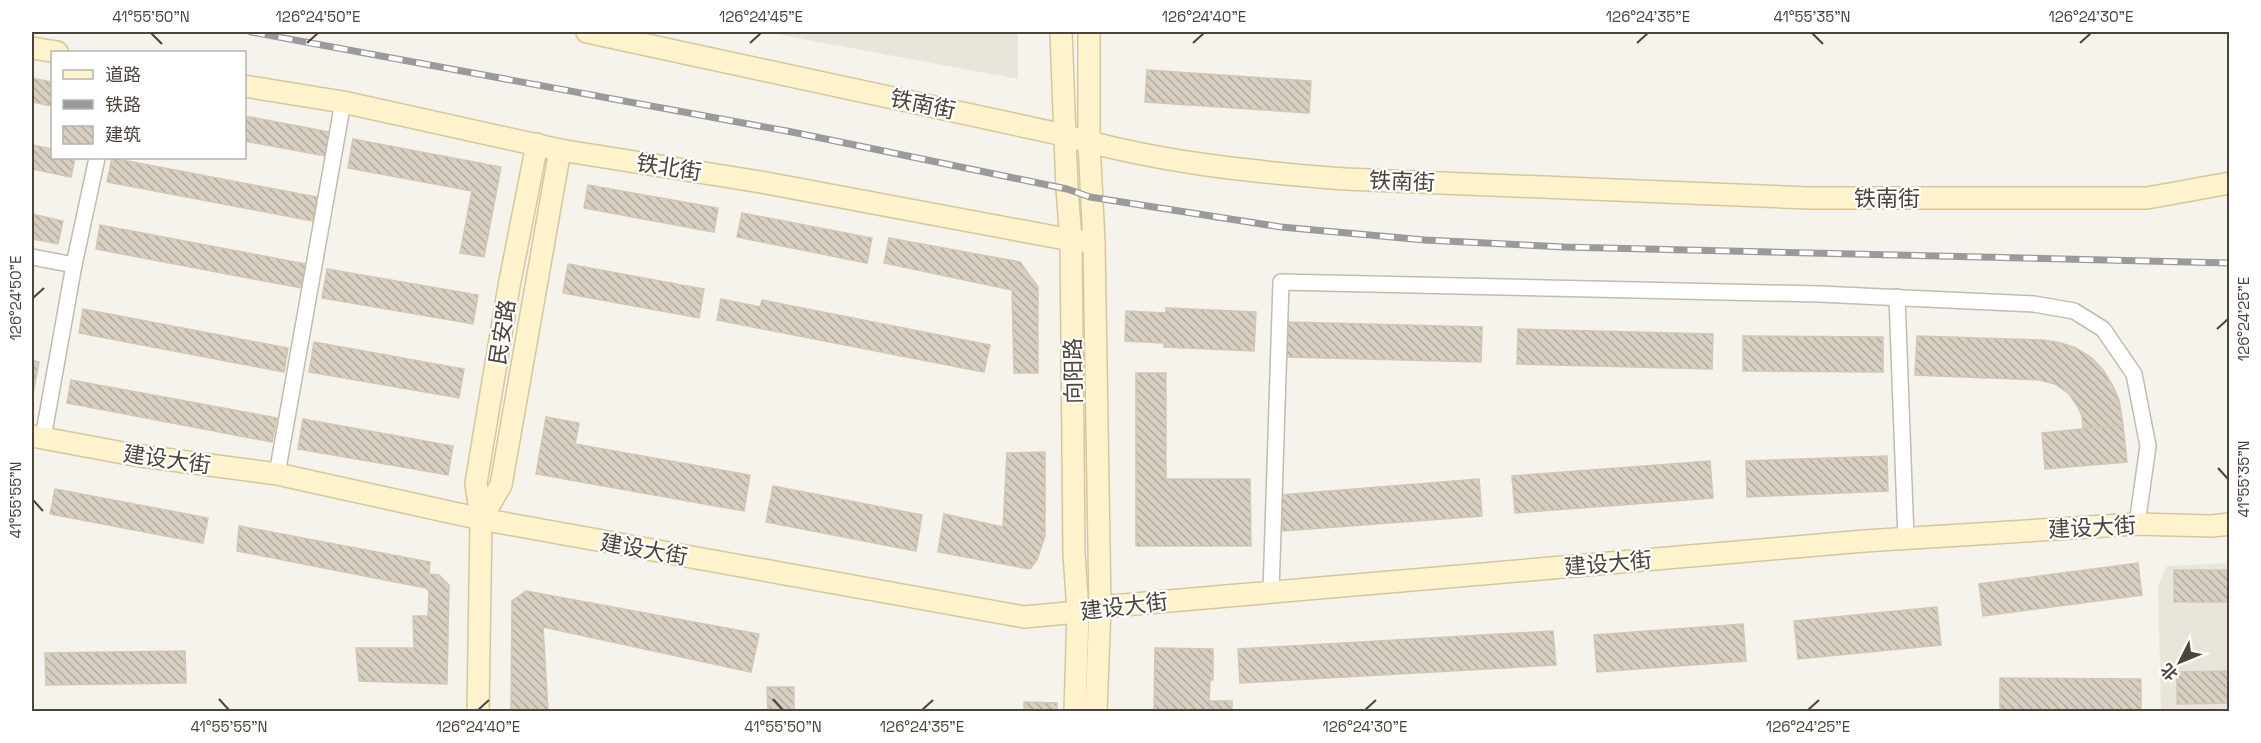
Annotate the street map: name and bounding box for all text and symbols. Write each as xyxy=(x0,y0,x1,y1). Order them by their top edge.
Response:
text: 41°55'50"N xyxy=(112,7,190,26)
text: 126°24'50"E xyxy=(276,7,360,26)
text: 126°24'45"E xyxy=(719,7,803,26)
text: 126°24'40"E xyxy=(1162,7,1246,26)
text: 126°24'35"E xyxy=(1606,7,1690,26)
text: 41°55'35"N xyxy=(1773,7,1851,26)
text: 126°24'30"E xyxy=(2049,7,2133,26)
legend xyxy=(51,51,246,159)
text: 道路 xyxy=(105,63,141,86)
street label: 铁南街 xyxy=(888,83,958,125)
text: 铁路 xyxy=(105,93,141,116)
text: 建筑 xyxy=(105,123,141,146)
street label: 铁北街 xyxy=(634,148,704,186)
street label: 铁南街 xyxy=(1369,166,1435,196)
street label: 铁南街 xyxy=(1854,184,1920,212)
text: 126°24'50"E xyxy=(6,256,25,340)
text: 126°24'25"E xyxy=(2234,277,2253,361)
street label: 民安路 xyxy=(483,297,521,367)
street label: 向阳路 xyxy=(1058,338,1088,404)
street label: 建设大街 xyxy=(121,439,213,479)
text: 41°55'35"N xyxy=(2234,440,2253,518)
text: 41°55'55"N xyxy=(6,461,25,539)
street label: 建设大街 xyxy=(2047,511,2137,543)
street label: 建设大街 xyxy=(598,528,690,570)
street label: 建设大街 xyxy=(1563,545,1653,581)
street label: 建设大街 xyxy=(1079,587,1169,625)
north arrow xyxy=(2150,632,2210,692)
text: 北 xyxy=(2156,659,2183,685)
text: 41°55'55"N xyxy=(190,717,268,736)
text: 126°24'40"E xyxy=(436,717,520,736)
text: 41°55'50"N xyxy=(744,717,822,736)
text: 126°24'35"E xyxy=(880,717,964,736)
text: 126°24'30"E xyxy=(1323,717,1407,736)
text: 126°24'25"E xyxy=(1766,717,1850,736)

